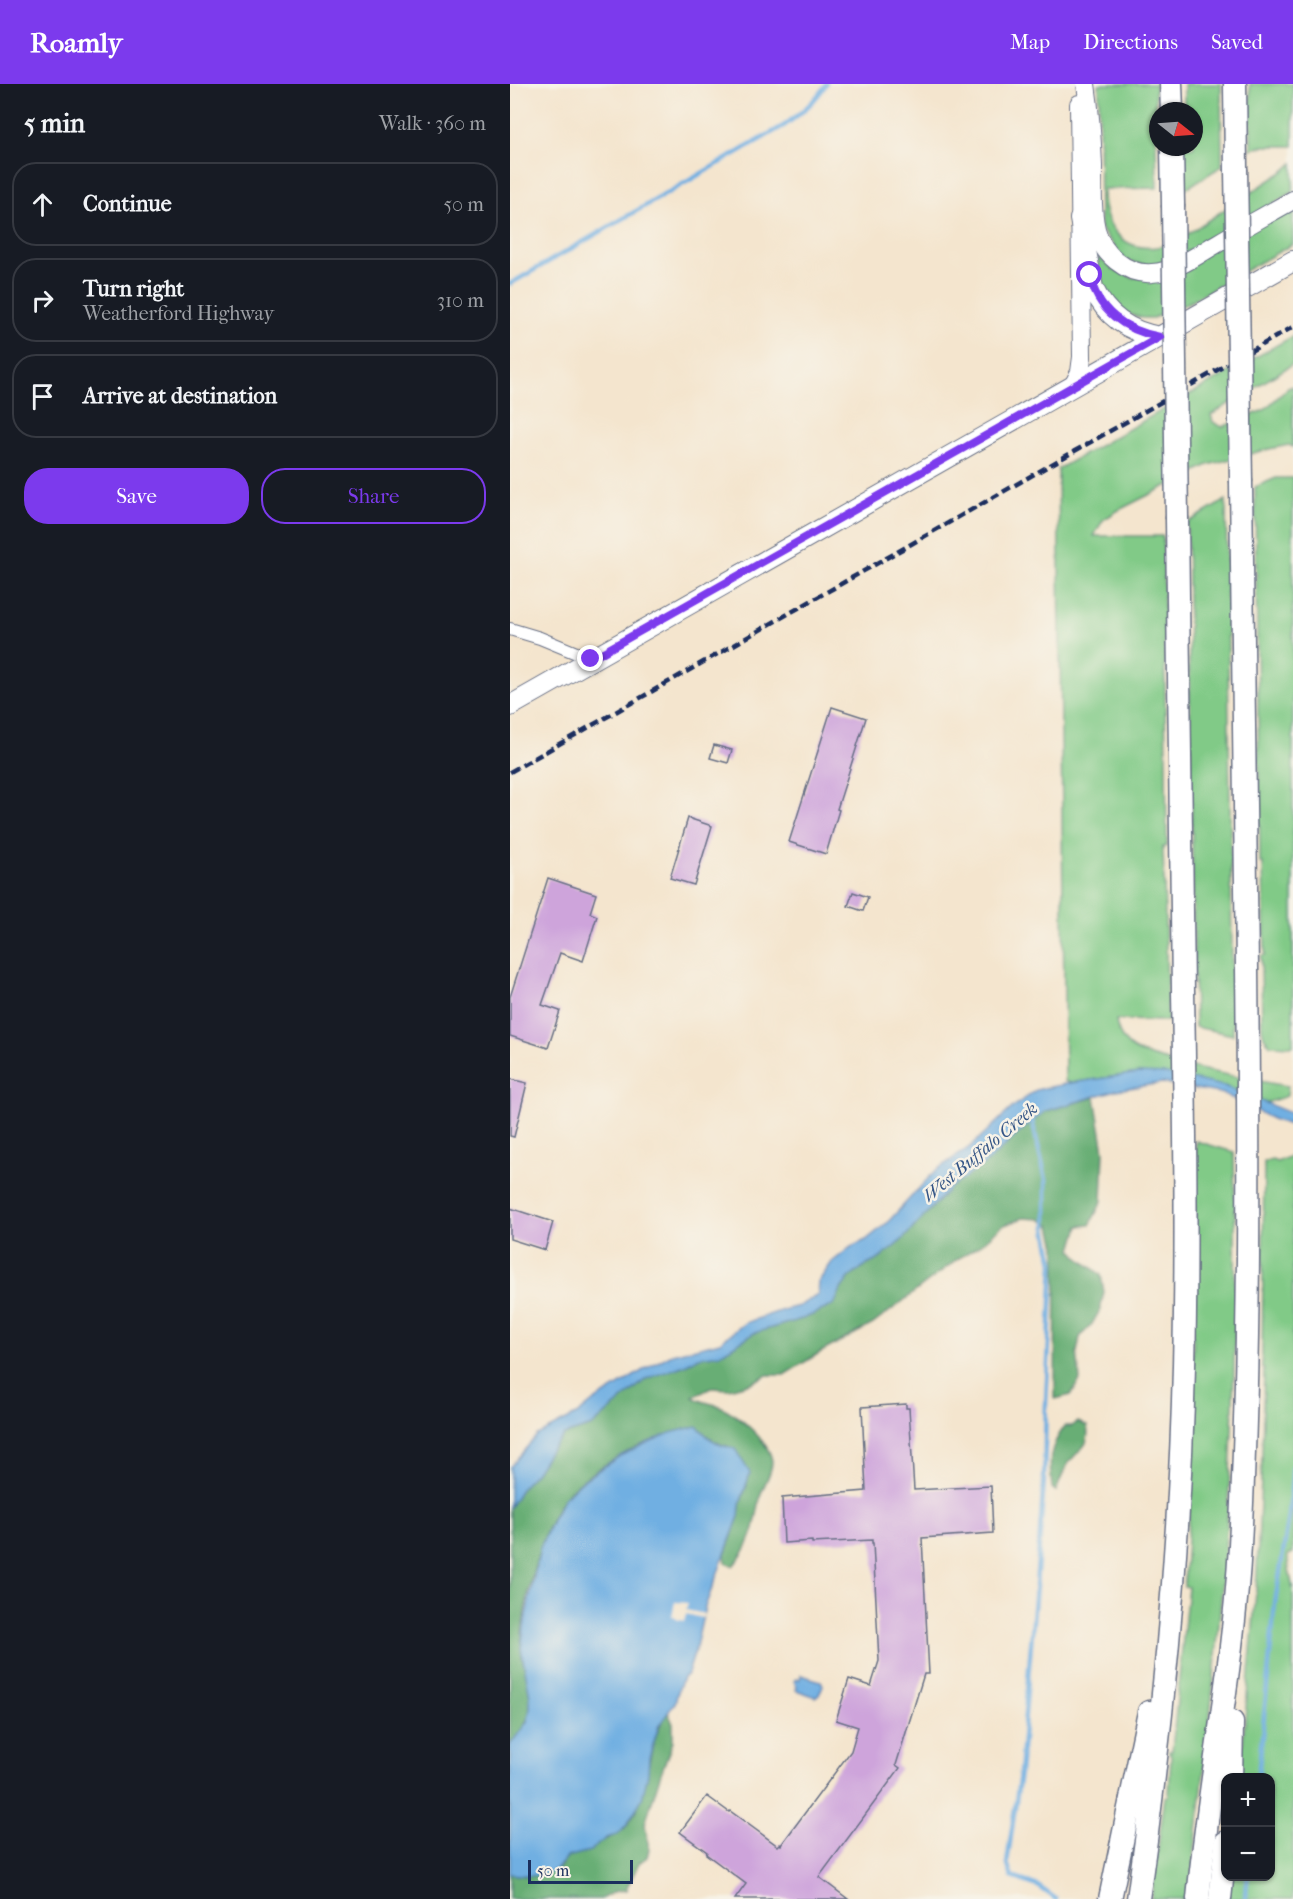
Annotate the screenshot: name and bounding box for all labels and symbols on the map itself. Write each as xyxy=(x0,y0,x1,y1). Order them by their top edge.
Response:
north arrow xyxy=(1149,102,1203,156)
route start xyxy=(1076,261,1102,287)
route end xyxy=(577,645,603,671)
water label: West Buffalo Creek xyxy=(919,1098,1042,1207)
scale bar xyxy=(528,1857,633,1884)

